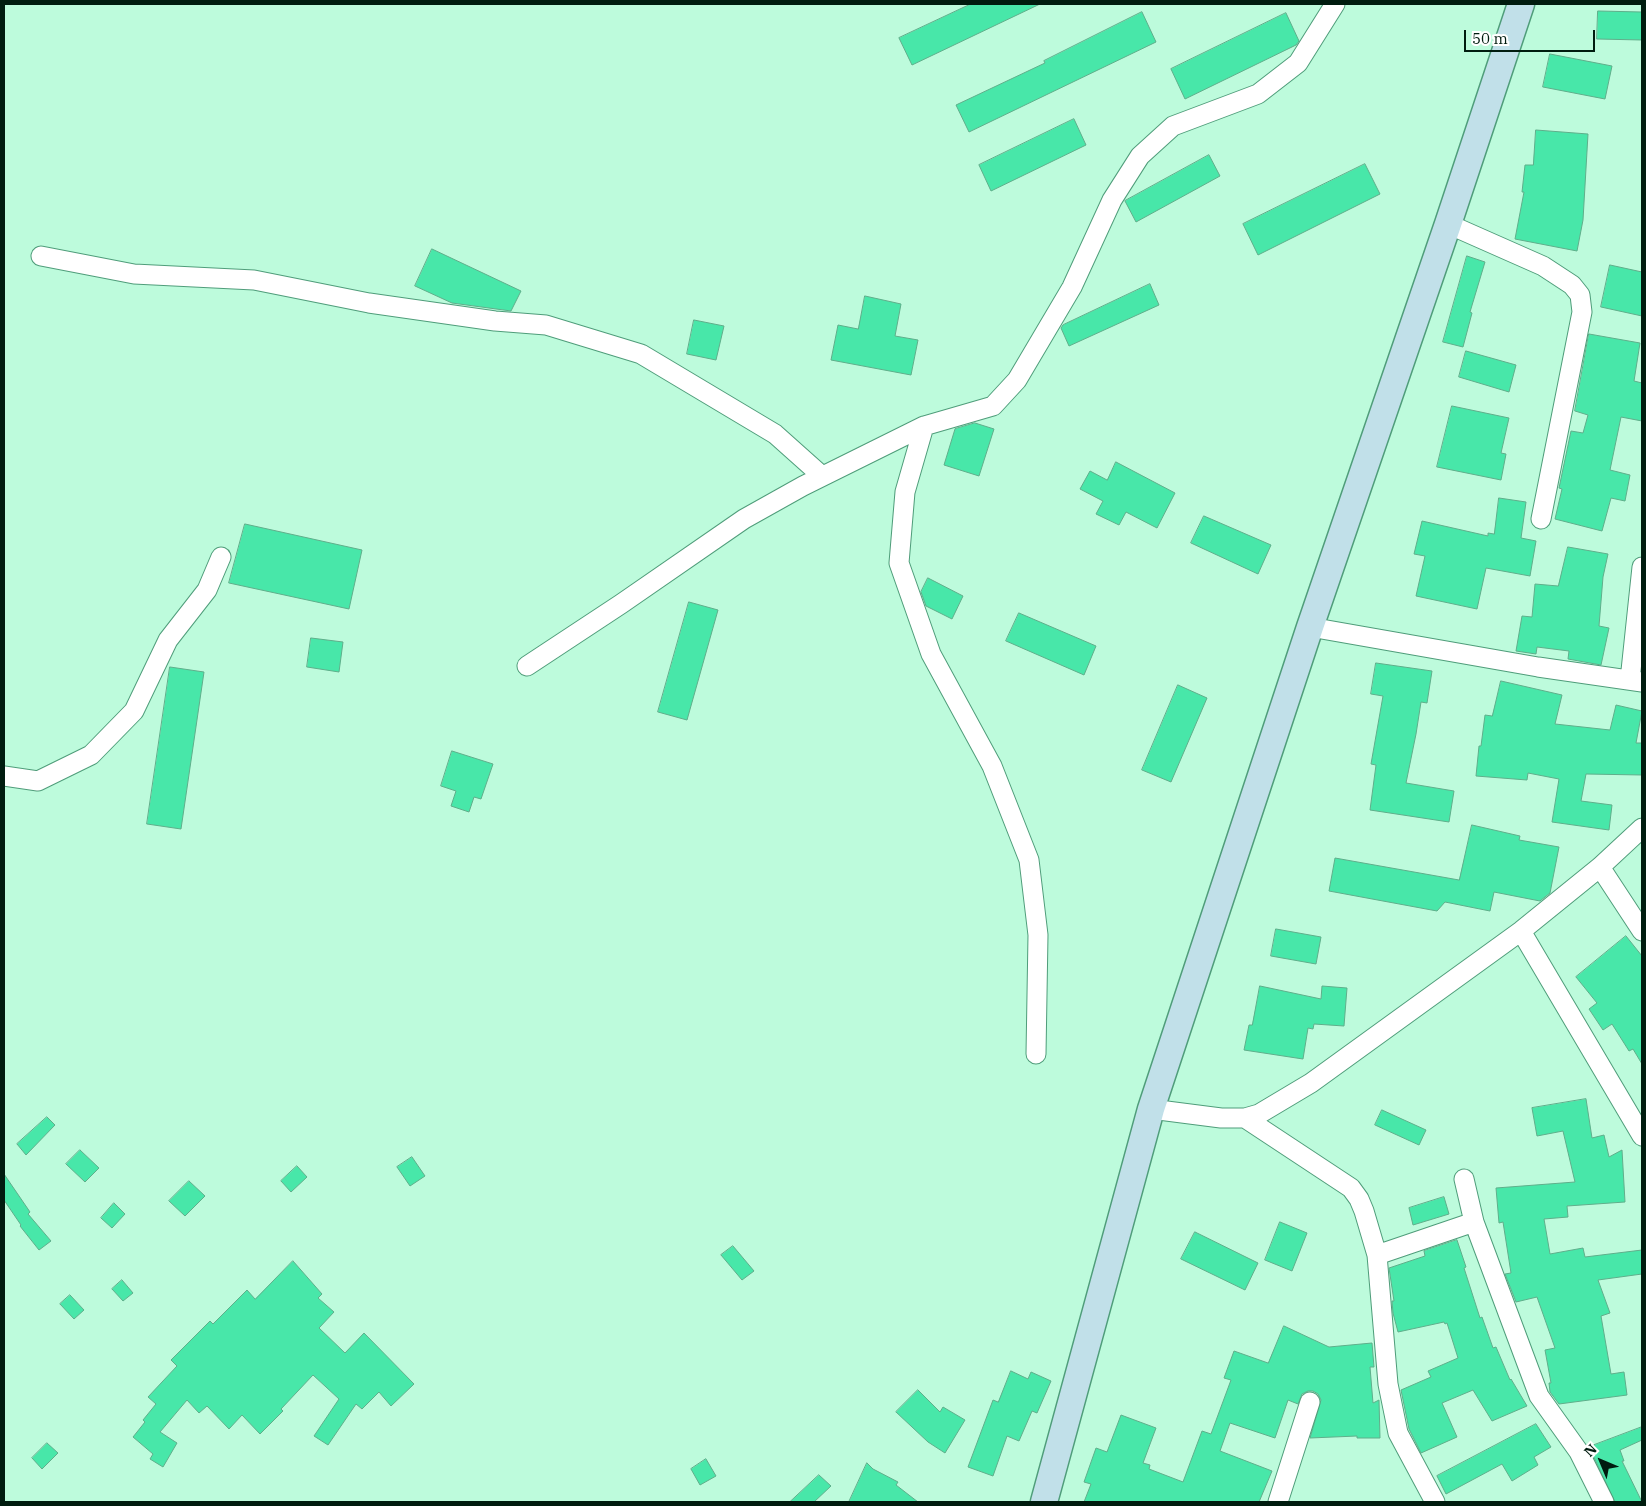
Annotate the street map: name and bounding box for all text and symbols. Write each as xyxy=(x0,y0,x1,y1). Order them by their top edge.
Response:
scale bar xyxy=(1466,20,1597,52)
text: 50 m xyxy=(1472,29,1508,48)
north arrow xyxy=(1576,1436,1626,1486)
text: N xyxy=(1580,1440,1601,1461)

